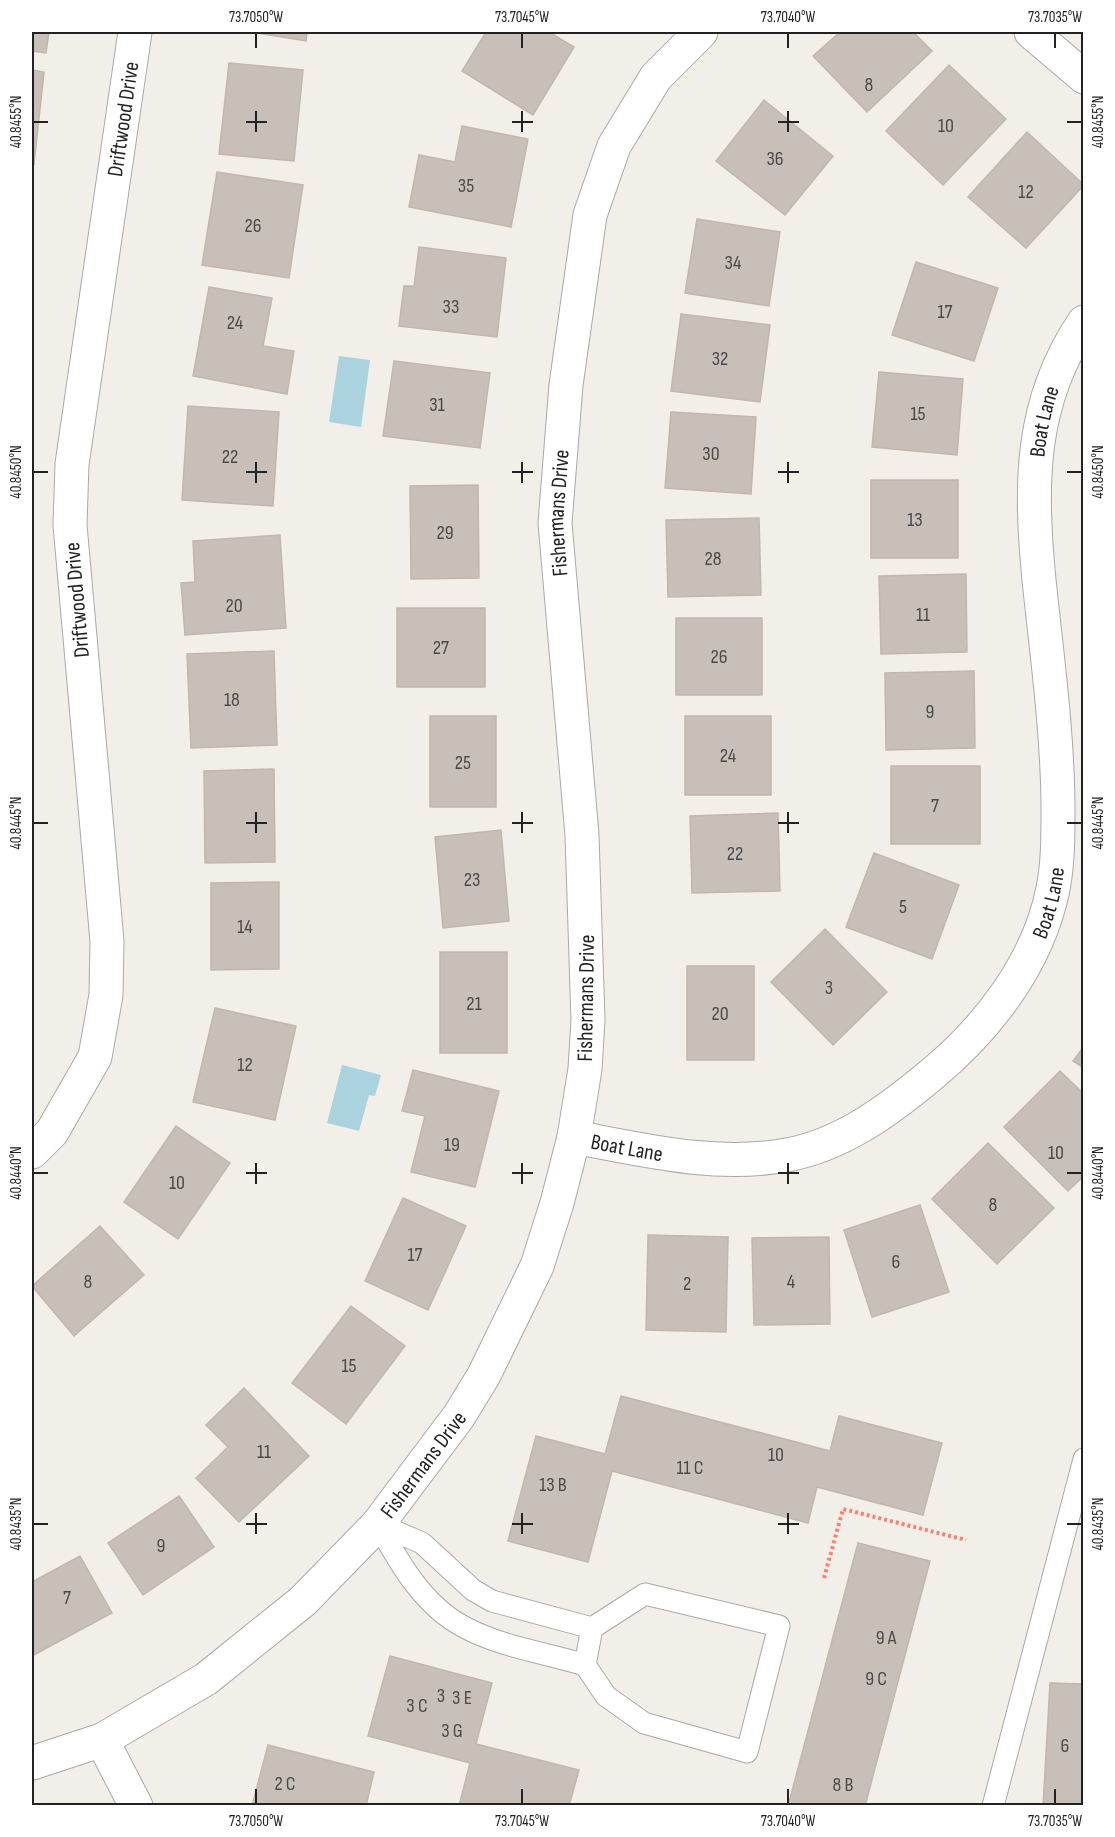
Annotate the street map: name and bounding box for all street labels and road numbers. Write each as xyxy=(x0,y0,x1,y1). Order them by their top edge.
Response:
street label: Driftwood Drive xyxy=(102,60,146,179)
street label: Boat Lane xyxy=(1024,382,1066,459)
street label: Fishermans Drive xyxy=(543,449,576,577)
street label: Driftwood Drive xyxy=(59,541,96,659)
street label: Boat Lane xyxy=(1027,866,1071,943)
street label: Fishermans Drive xyxy=(572,934,601,1062)
street label: Boat Lane xyxy=(588,1129,665,1168)
street label: Fishermans Drive xyxy=(375,1406,473,1524)

